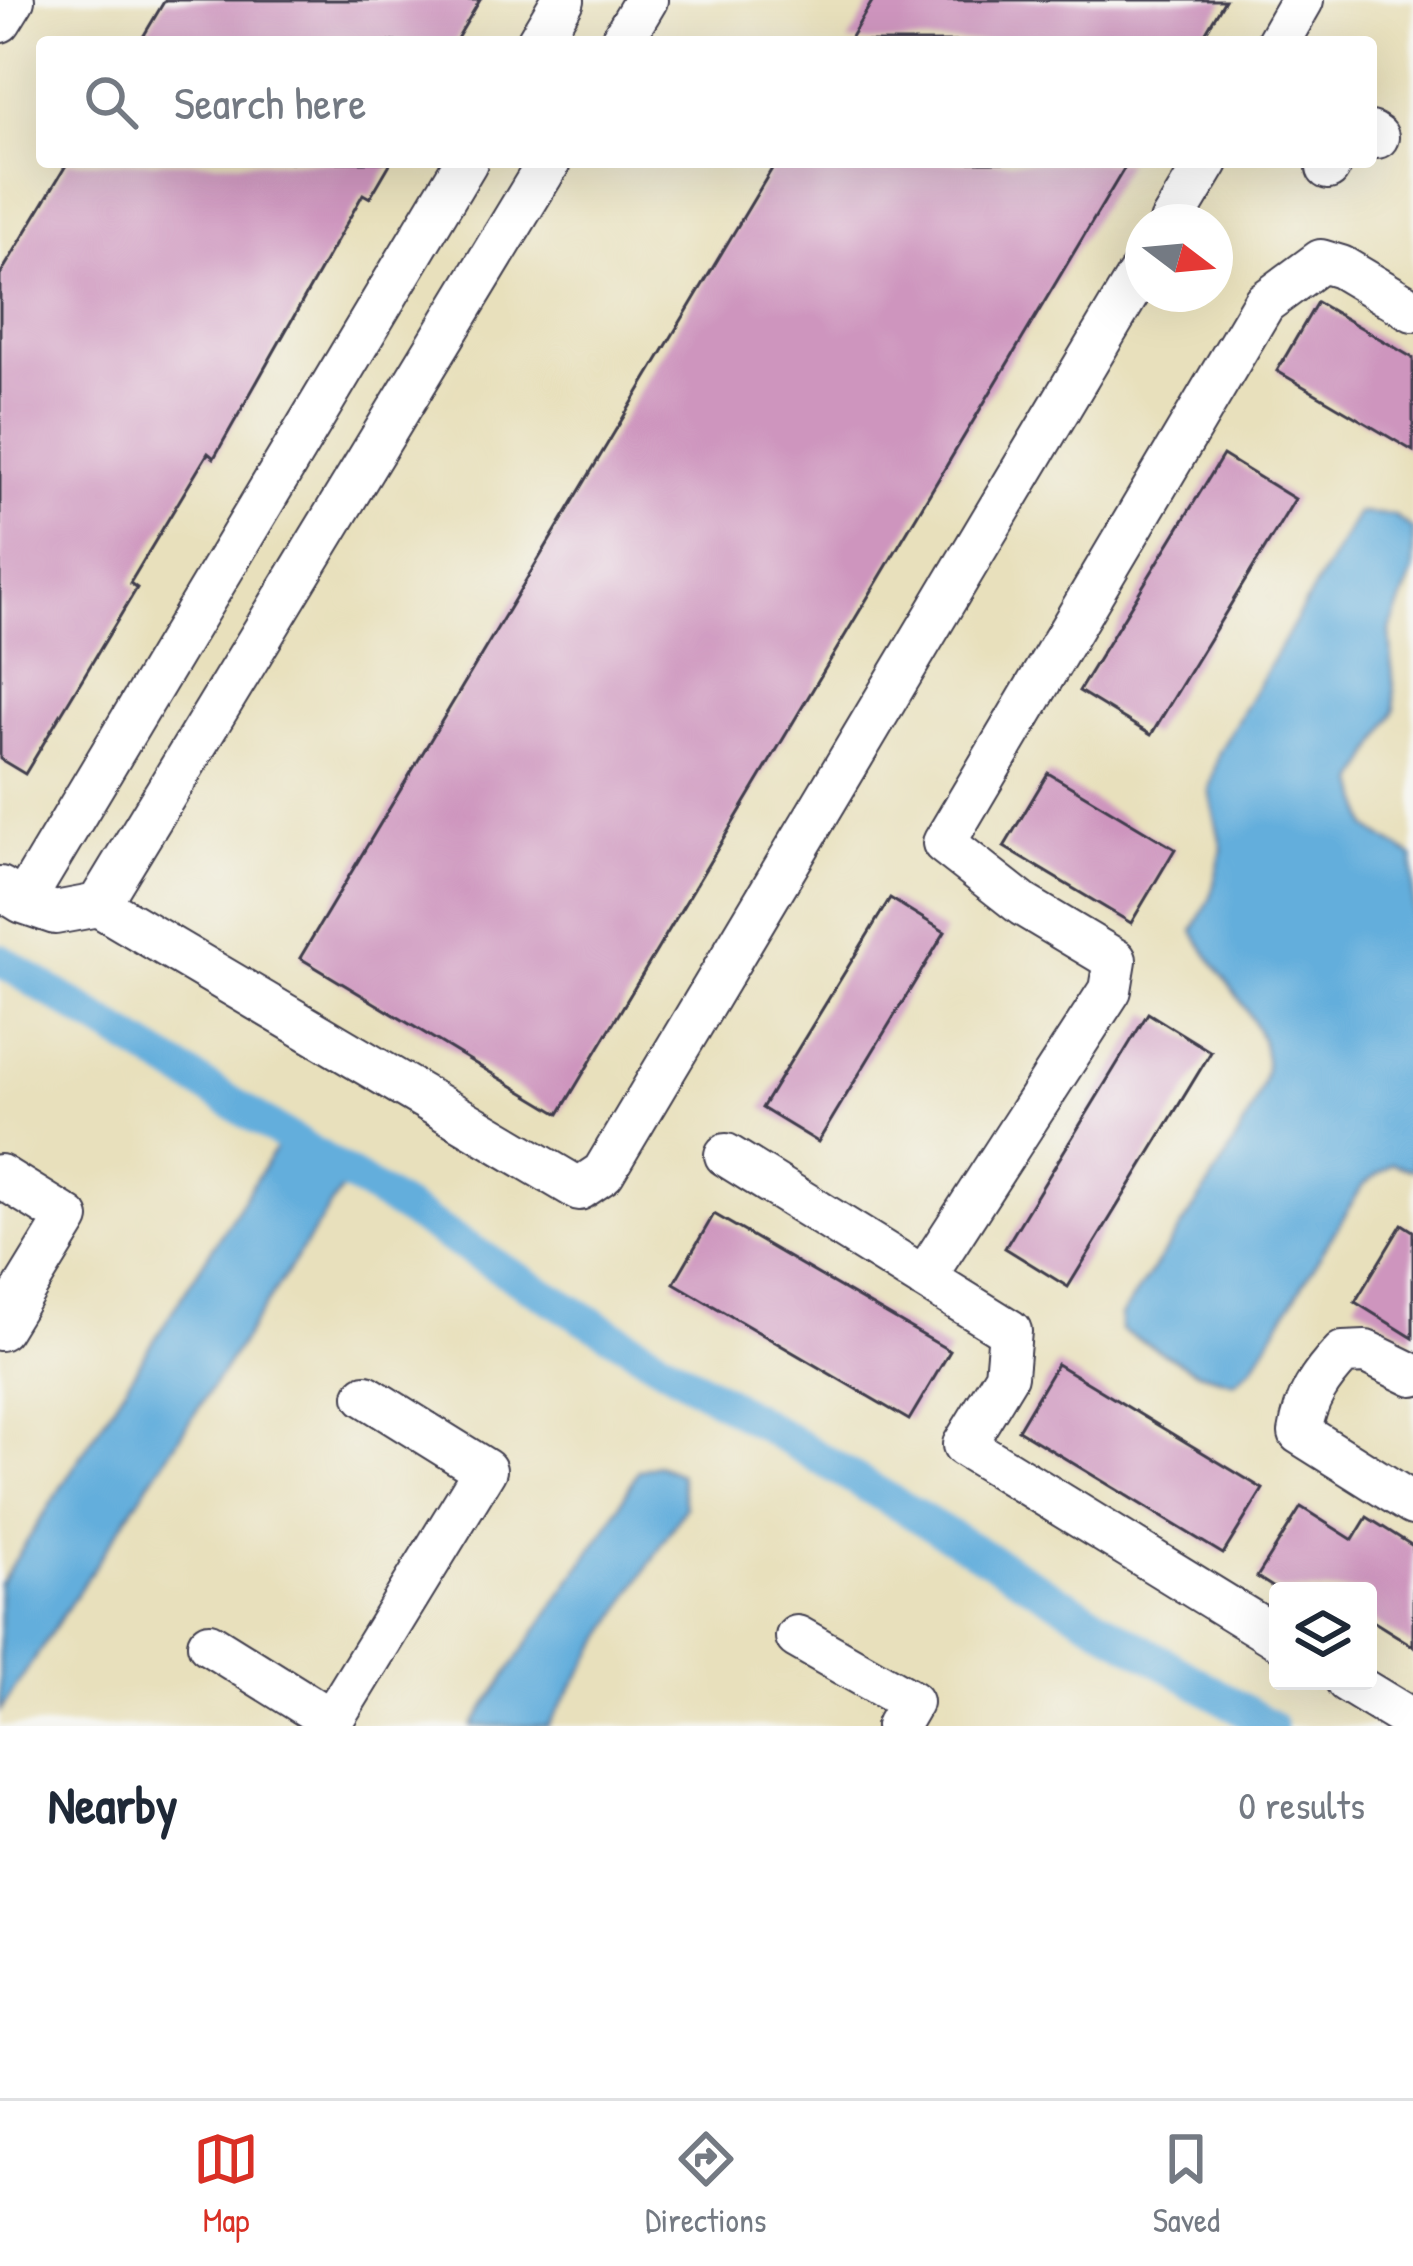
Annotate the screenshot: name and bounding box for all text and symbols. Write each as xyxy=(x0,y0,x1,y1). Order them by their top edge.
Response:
search box xyxy=(36,36,1377,168)
icon: search xyxy=(78,69,144,135)
text: Search here xyxy=(174,72,366,133)
north arrow xyxy=(1125,204,1233,312)
map controls xyxy=(1269,1582,1377,1690)
button: layers xyxy=(1269,1582,1377,1690)
text: Nearby xyxy=(48,1770,178,1839)
text: 0 results xyxy=(1239,1778,1365,1831)
tab: Map xyxy=(193,2126,259,2242)
tab: Directions xyxy=(645,2126,767,2242)
tab: Saved xyxy=(1153,2126,1220,2242)

